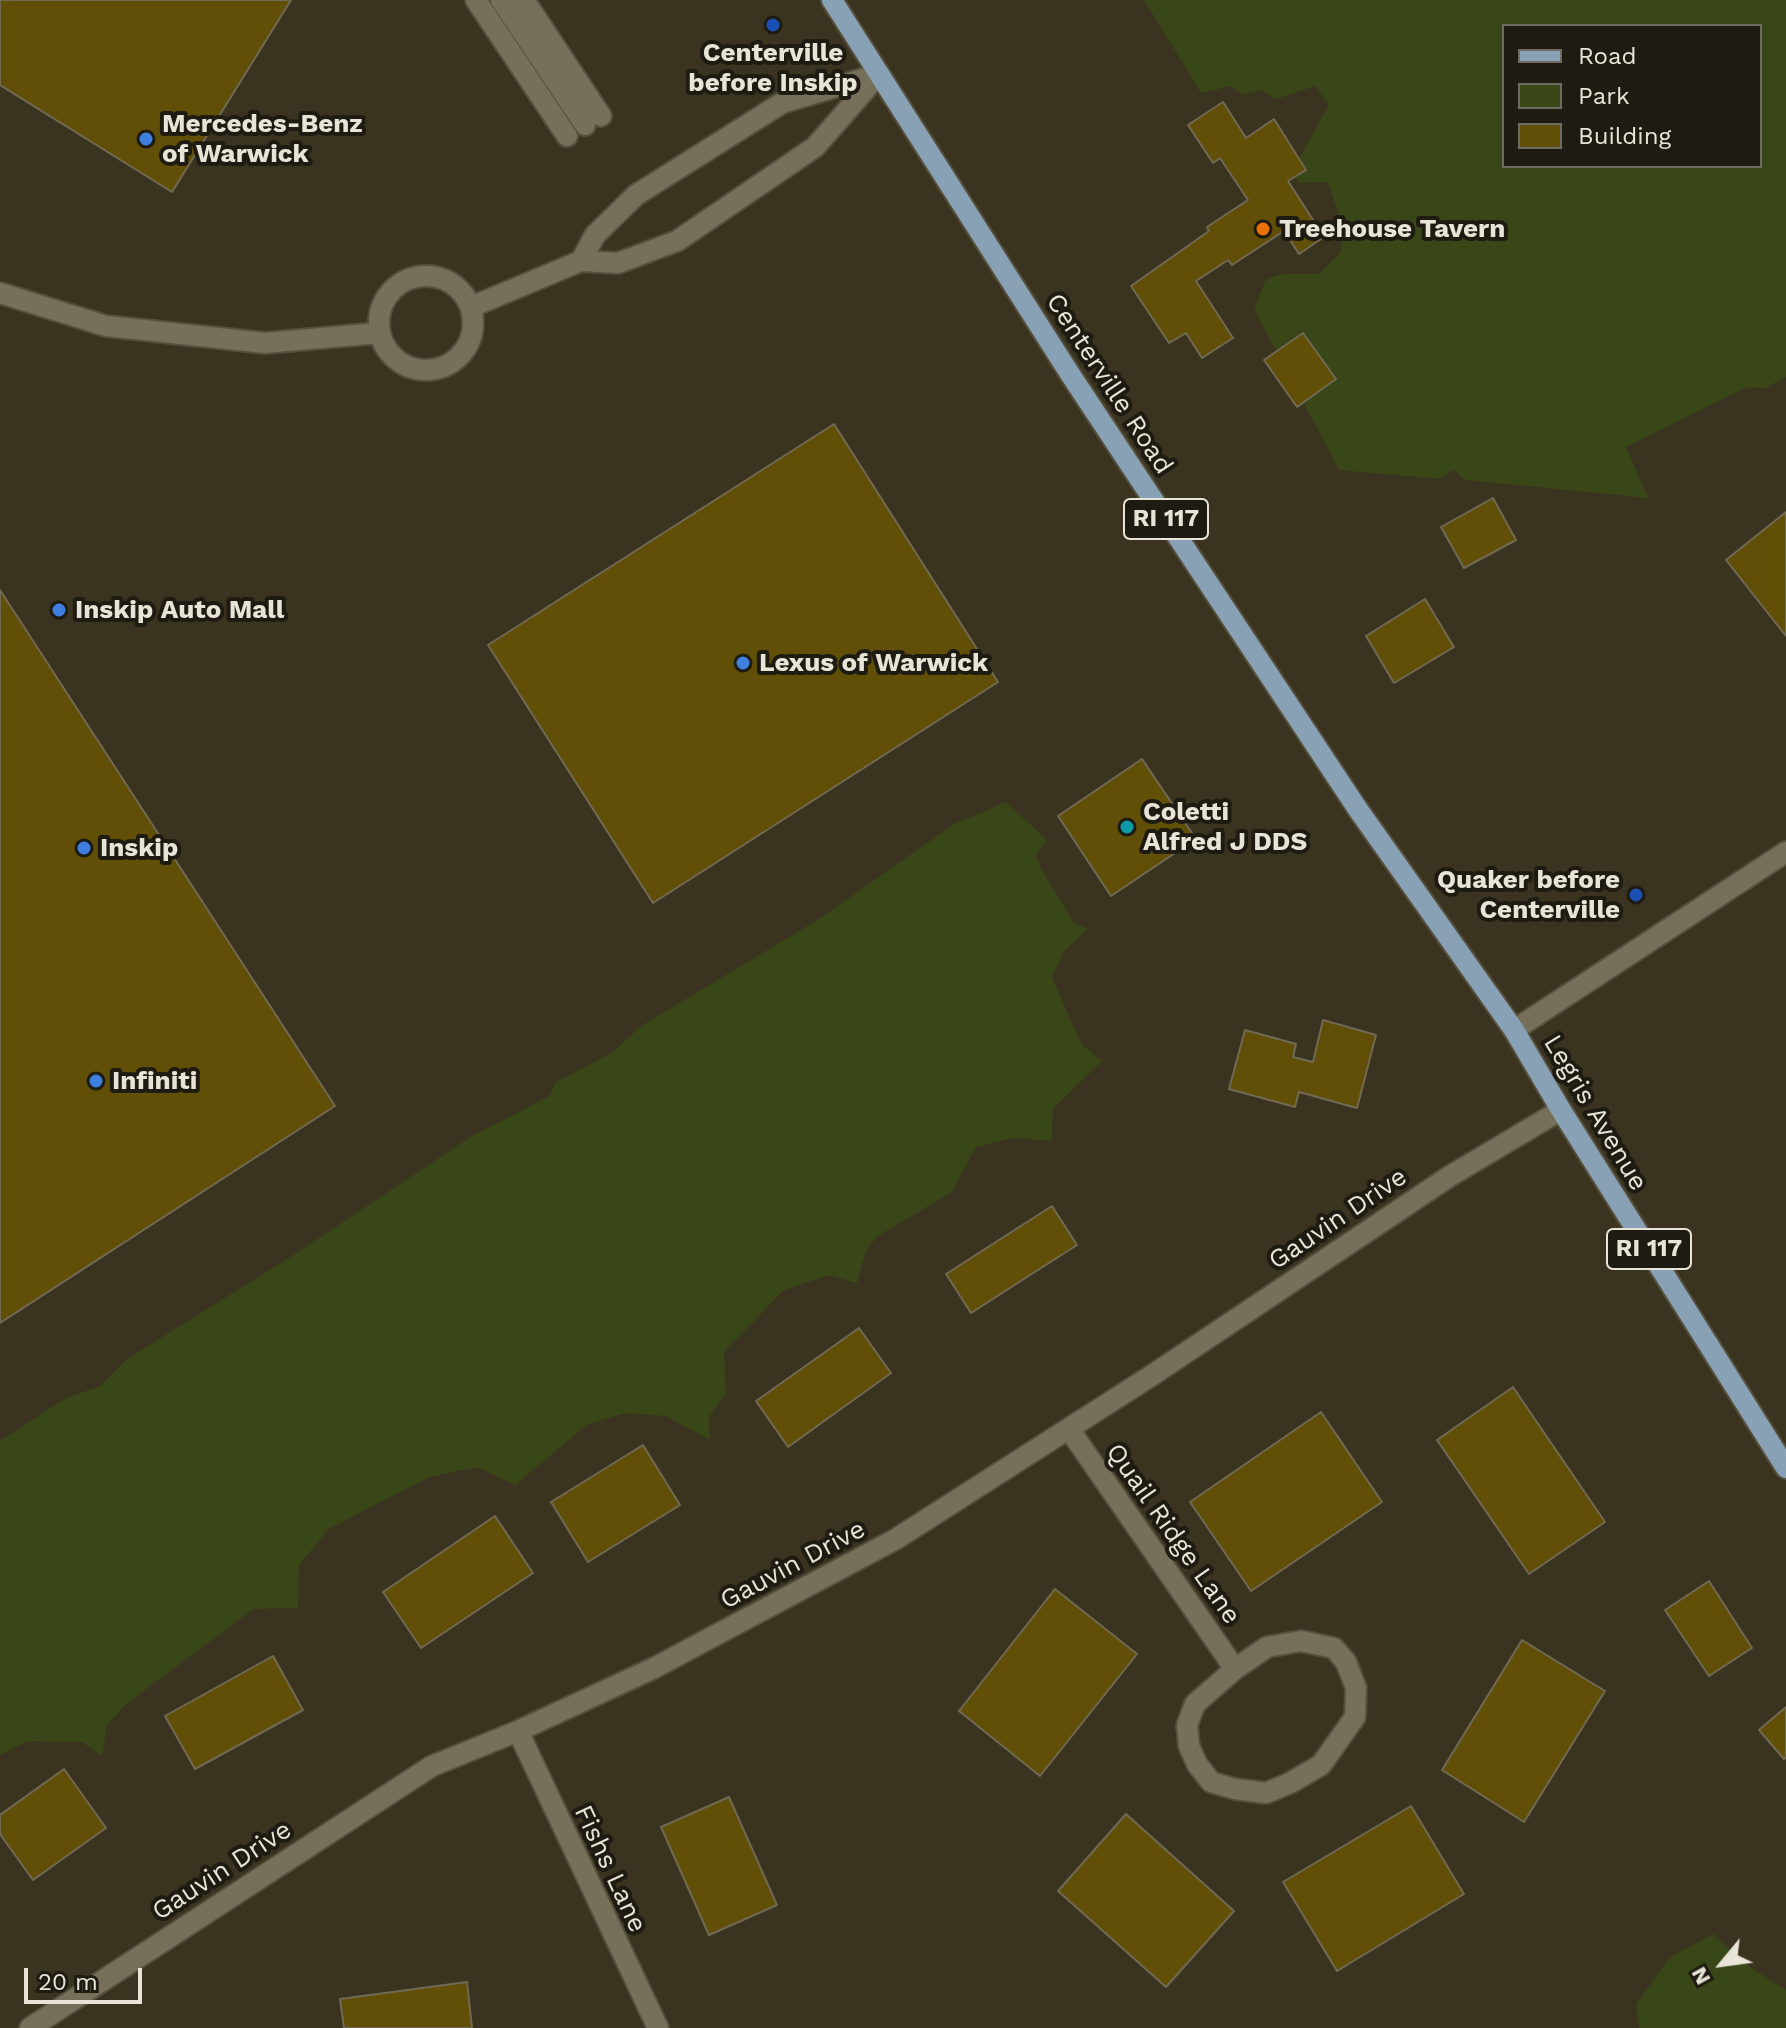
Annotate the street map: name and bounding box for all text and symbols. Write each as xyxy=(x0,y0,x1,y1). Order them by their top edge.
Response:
marker: Centerville before Inskip xyxy=(764,16,782,34)
legend xyxy=(1502,24,1762,168)
place label: Centerville before Inskip xyxy=(688,37,858,98)
text: Road xyxy=(1578,42,1637,70)
text: Park xyxy=(1578,82,1630,110)
place label: Mercedes-Benz of Warwick xyxy=(162,108,363,170)
text: Building xyxy=(1578,122,1671,150)
marker: Mercedes-Benz of Warwick xyxy=(137,130,155,148)
place label: Treehouse Tavern xyxy=(1279,213,1505,245)
marker: Treehouse Tavern xyxy=(1254,220,1272,238)
street label: Centerville Road xyxy=(1039,288,1179,480)
road number: RI 117 xyxy=(1124,499,1208,539)
place label: Inskip Auto Mall xyxy=(75,594,284,626)
marker: Inskip Auto Mall xyxy=(50,601,68,619)
place label: Lexus of Warwick xyxy=(759,647,988,679)
marker: Lexus of Warwick xyxy=(734,654,752,672)
place label: Coletti Alfred J DDS xyxy=(1143,796,1307,858)
marker: Coletti Alfred J DDS xyxy=(1118,818,1136,836)
place label: Inskip xyxy=(100,832,178,864)
marker: Inskip xyxy=(75,839,93,857)
place label: Quaker before Centerville xyxy=(1437,864,1620,926)
marker: Quaker before Centerville xyxy=(1627,886,1645,904)
street label: Legris Avenue xyxy=(1536,1030,1654,1196)
place label: Infiniti xyxy=(112,1065,197,1097)
marker: Infiniti xyxy=(87,1072,105,1090)
street label: Gauvin Drive xyxy=(1263,1161,1413,1277)
road number: RI 117 xyxy=(1607,1229,1691,1269)
street label: Quail Ridge Lane xyxy=(1099,1438,1247,1630)
street label: Gauvin Drive xyxy=(715,1514,871,1616)
street label: Fishs Lane xyxy=(567,1801,653,1937)
street label: Gauvin Drive xyxy=(147,1814,297,1928)
north arrow xyxy=(1682,1924,1762,2004)
scale bar xyxy=(28,1952,146,2002)
text: N xyxy=(1686,1963,1715,1989)
text: 20 m xyxy=(38,1968,98,1996)

